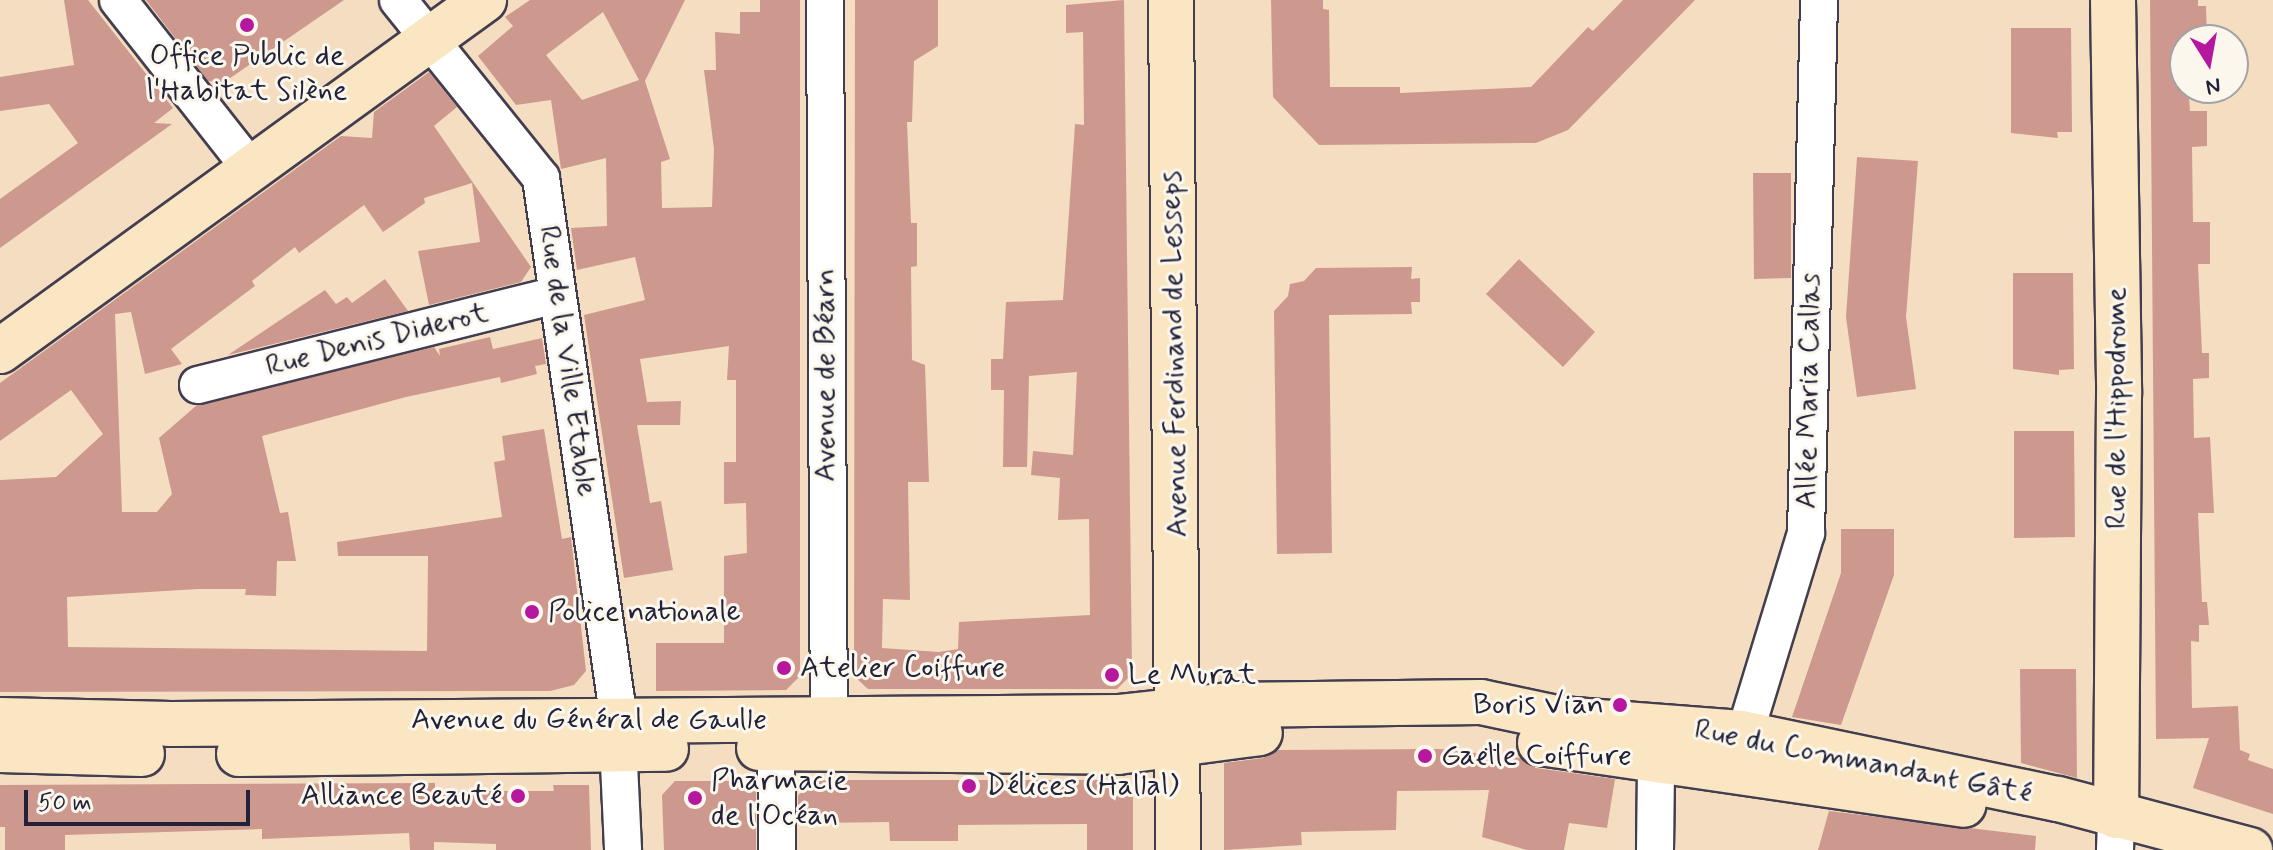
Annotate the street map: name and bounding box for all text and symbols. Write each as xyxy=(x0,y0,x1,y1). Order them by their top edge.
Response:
marker: Office Public de l'Habitat Silène xyxy=(238,16,256,34)
north arrow xyxy=(2169,24,2249,104)
place label: Office Public de l'Habitat Silène xyxy=(145,38,349,108)
text: N xyxy=(2203,70,2223,101)
street label: Avenue Ferdinand de Lesseps xyxy=(1154,166,1196,542)
street label: Rue de la Ville Etable xyxy=(530,225,604,497)
street label: Avenue de Béarn xyxy=(808,267,844,483)
street label: Allée Maria Callas xyxy=(1789,273,1829,509)
street label: Rue de l'Hippodrome xyxy=(2099,286,2135,530)
street label: Rue Denis Diderot xyxy=(262,295,492,385)
place label: Police nationale xyxy=(548,594,740,630)
marker: Police nationale xyxy=(523,603,541,621)
place label: Atelier Coiffure xyxy=(800,650,1014,686)
place label: Le Murat xyxy=(1128,657,1249,693)
marker: Atelier Coiffure xyxy=(775,659,793,677)
marker: Le Murat xyxy=(1103,666,1121,684)
place label: Boris Vian xyxy=(1475,687,1604,723)
marker: Boris Vian xyxy=(1611,696,1629,714)
street label: Avenue du Général de Gaulle xyxy=(413,702,765,738)
street label: Rue du Commandant Gâté xyxy=(1684,710,2042,814)
place label: Gaëlle Coiffure xyxy=(1441,738,1635,774)
marker: Gaëlle Coiffure xyxy=(1416,747,1434,765)
place label: Pharmacie de l'Océan xyxy=(711,763,848,834)
place label: Délices (Hallal) xyxy=(985,768,1179,804)
scale bar xyxy=(28,774,254,824)
marker: Délices (Hallal) xyxy=(960,777,978,795)
place label: Alliance Beauté xyxy=(296,778,502,814)
marker: Alliance Beauté xyxy=(509,787,527,805)
text: 50 m xyxy=(38,788,92,819)
marker: Pharmacie de l'Océan xyxy=(686,789,704,807)

